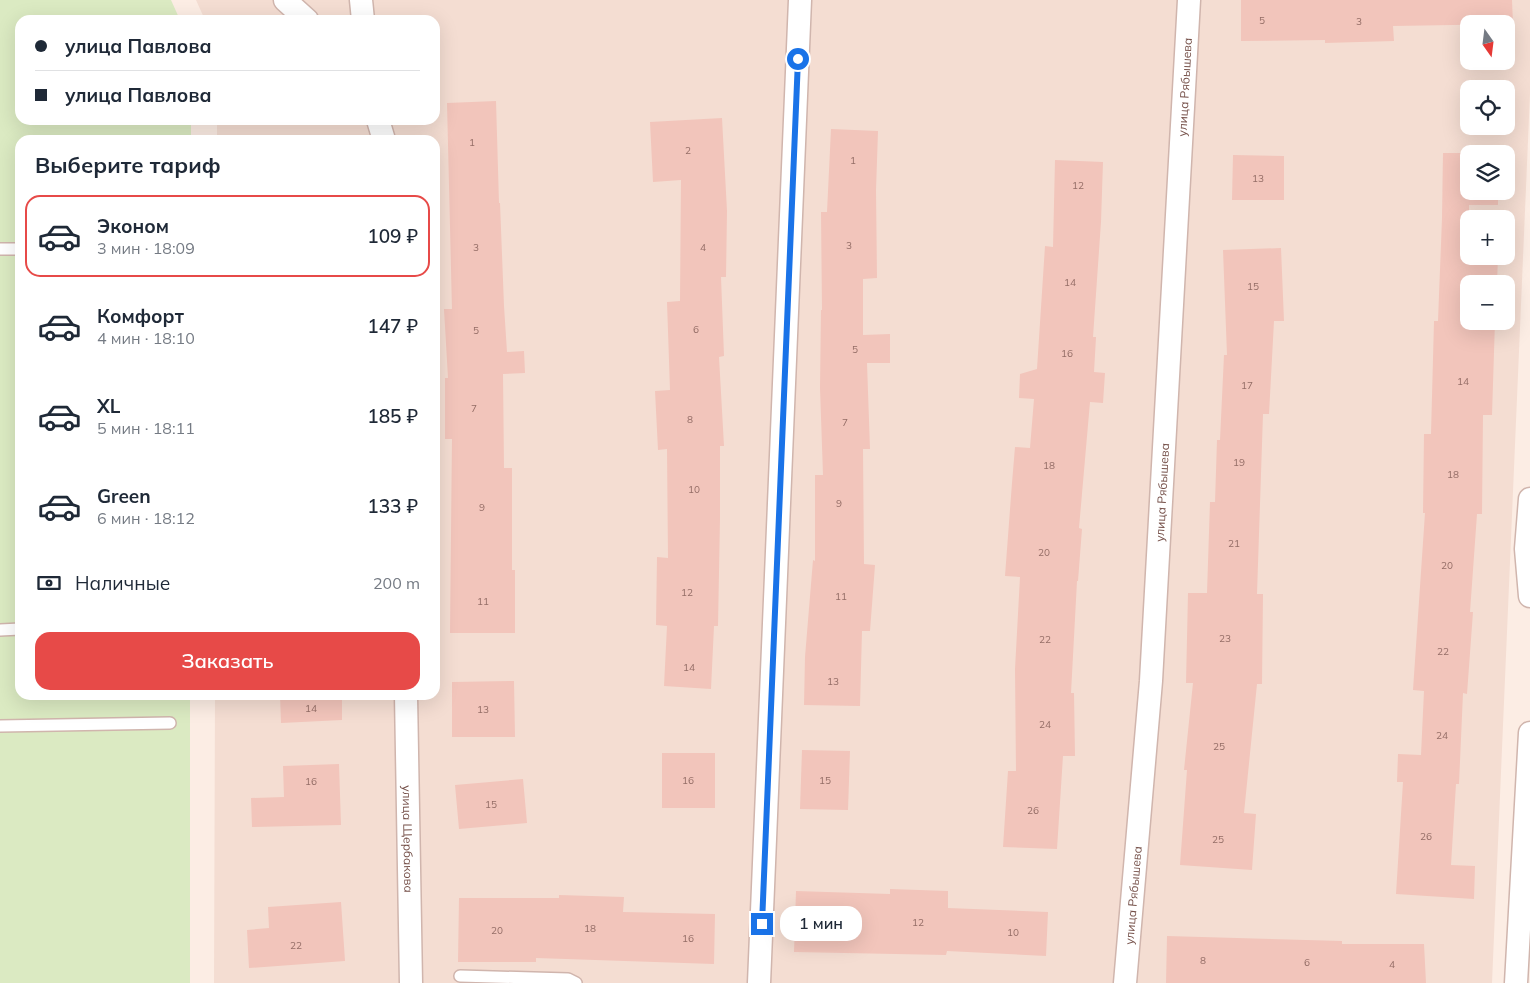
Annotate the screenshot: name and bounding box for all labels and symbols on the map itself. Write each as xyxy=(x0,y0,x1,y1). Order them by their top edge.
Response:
house number: 5 xyxy=(1259,14,1265,27)
house number: 3 xyxy=(1356,15,1362,28)
north arrow xyxy=(1460,15,1515,70)
street label: улица Рябышева xyxy=(1174,37,1194,137)
route start xyxy=(787,48,809,70)
house number: 1 xyxy=(469,136,475,149)
house number: 2 xyxy=(685,144,691,157)
house number: 1 xyxy=(850,154,856,167)
house number: 13 xyxy=(1252,172,1264,185)
house number: 12 xyxy=(1072,179,1084,192)
house number: 3 xyxy=(846,239,852,252)
house number: 3 xyxy=(473,241,479,254)
house number: 4 xyxy=(700,241,706,254)
house number: 14 xyxy=(1064,276,1076,289)
house number: 15 xyxy=(1247,280,1259,293)
house number: 6 xyxy=(693,323,699,336)
house number: 5 xyxy=(473,324,479,337)
house number: 5 xyxy=(852,343,858,356)
house number: 16 xyxy=(1061,347,1073,360)
house number: 14 xyxy=(1457,375,1469,388)
house number: 17 xyxy=(1241,379,1253,392)
house number: 7 xyxy=(471,402,477,415)
house number: 8 xyxy=(687,413,693,426)
house number: 7 xyxy=(842,416,848,429)
street label: улица Рябышева xyxy=(1151,443,1172,542)
house number: 19 xyxy=(1233,456,1245,469)
house number: 18 xyxy=(1043,459,1055,472)
house number: 18 xyxy=(1447,468,1459,481)
house number: 10 xyxy=(688,483,700,496)
house number: 9 xyxy=(836,497,842,510)
house number: 9 xyxy=(479,501,485,514)
house number: 21 xyxy=(1228,537,1240,550)
house number: 20 xyxy=(1038,546,1050,559)
house number: 20 xyxy=(1441,559,1453,572)
house number: 12 xyxy=(681,586,693,599)
house number: 11 xyxy=(835,590,847,603)
house number: 11 xyxy=(477,595,489,608)
house number: 23 xyxy=(1219,632,1231,645)
house number: 22 xyxy=(1039,633,1051,646)
house number: 22 xyxy=(1437,645,1449,658)
house number: 14 xyxy=(683,661,695,674)
house number: 13 xyxy=(827,675,839,688)
house number: 14 xyxy=(305,702,317,715)
house number: 13 xyxy=(477,703,489,716)
house number: 24 xyxy=(1039,718,1051,731)
house number: 24 xyxy=(1436,729,1448,742)
house number: 25 xyxy=(1213,740,1225,753)
house number: 16 xyxy=(682,774,694,787)
house number: 15 xyxy=(819,774,831,787)
house number: 16 xyxy=(305,775,317,788)
street label: улица Щербакова xyxy=(400,785,417,893)
house number: 15 xyxy=(485,798,497,811)
house number: 26 xyxy=(1027,804,1039,817)
house number: 26 xyxy=(1420,830,1432,843)
house number: 25 xyxy=(1212,833,1224,846)
street label: улица Рябышева xyxy=(1121,845,1144,945)
callout: 1 мин xyxy=(780,906,862,942)
route end xyxy=(751,913,773,935)
house number: 12 xyxy=(912,916,924,929)
house number: 18 xyxy=(584,922,596,935)
house number: 20 xyxy=(491,924,503,937)
house number: 10 xyxy=(1007,926,1019,939)
house number: 16 xyxy=(682,932,694,945)
house number: 22 xyxy=(290,939,302,952)
house number: 8 xyxy=(1200,954,1206,967)
house number: 6 xyxy=(1304,956,1310,969)
house number: 4 xyxy=(1389,958,1395,971)

